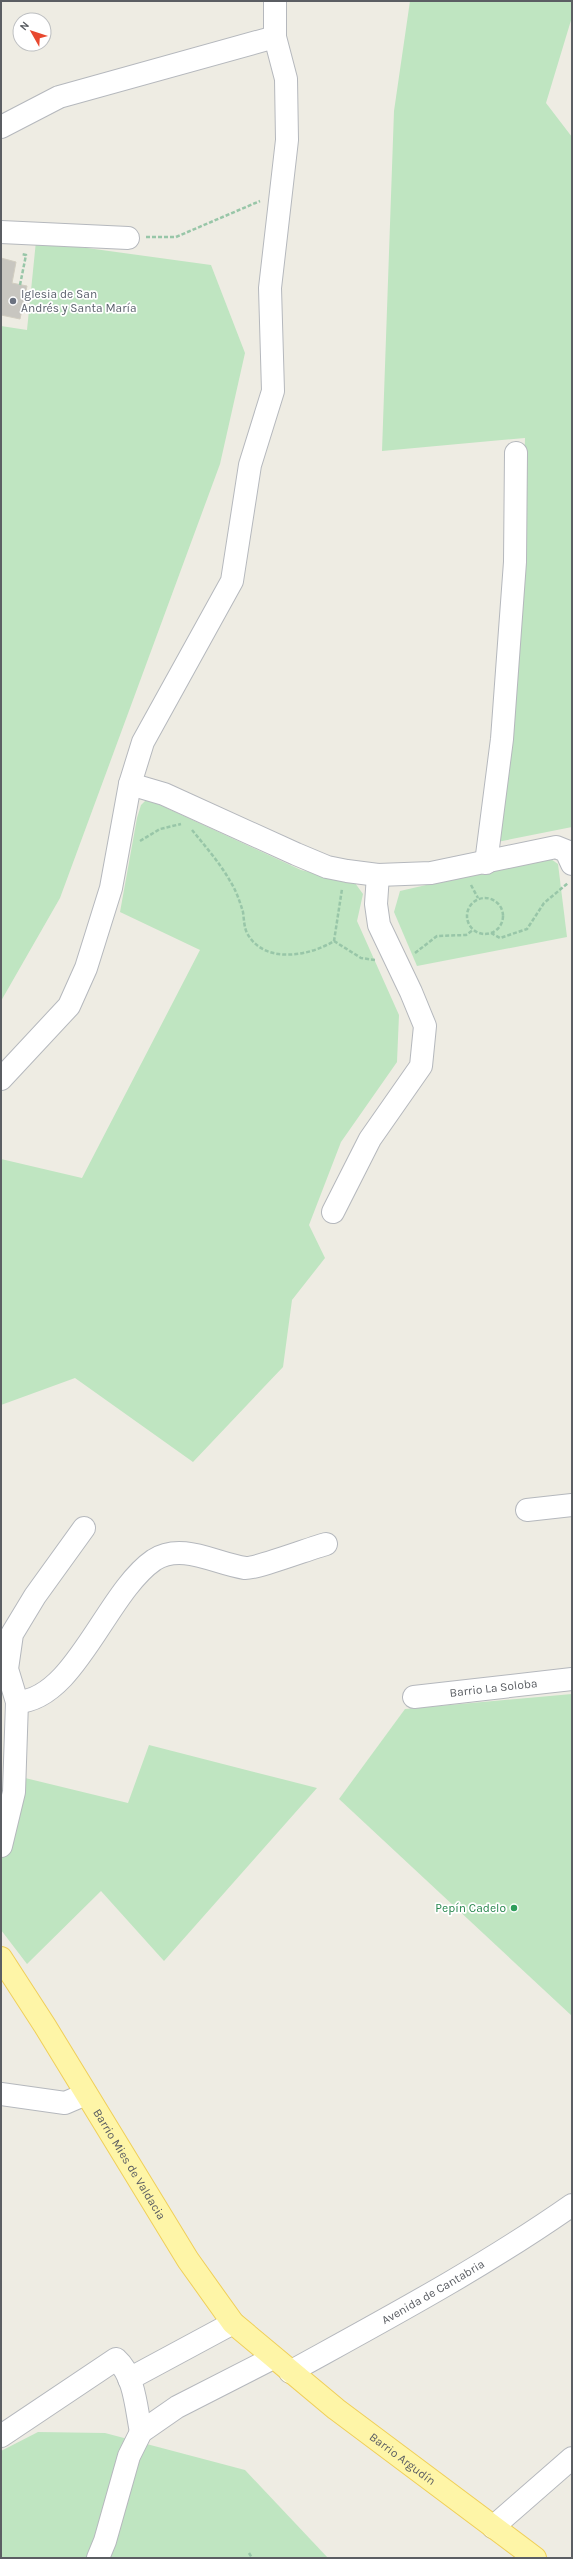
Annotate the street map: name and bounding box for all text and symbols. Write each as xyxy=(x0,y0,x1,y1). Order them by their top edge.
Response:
north arrow xyxy=(12,12,52,52)
text: N xyxy=(17,19,32,33)
place label: Iglesia de San Andrés y Santa María xyxy=(21,287,137,315)
marker: Iglesia de San Andrés y Santa María xyxy=(8,296,18,306)
street label: Barrio La Soloba xyxy=(449,1676,538,1700)
place label: Pepín Cadelo xyxy=(435,1901,506,1915)
marker: Pepín Cadelo xyxy=(509,1903,519,1913)
street label: Barrio Mies de Valdacia xyxy=(90,2106,169,2222)
street label: Avenida de Cantabria xyxy=(379,2257,487,2327)
street label: Barrio Argudín xyxy=(367,2430,438,2488)

